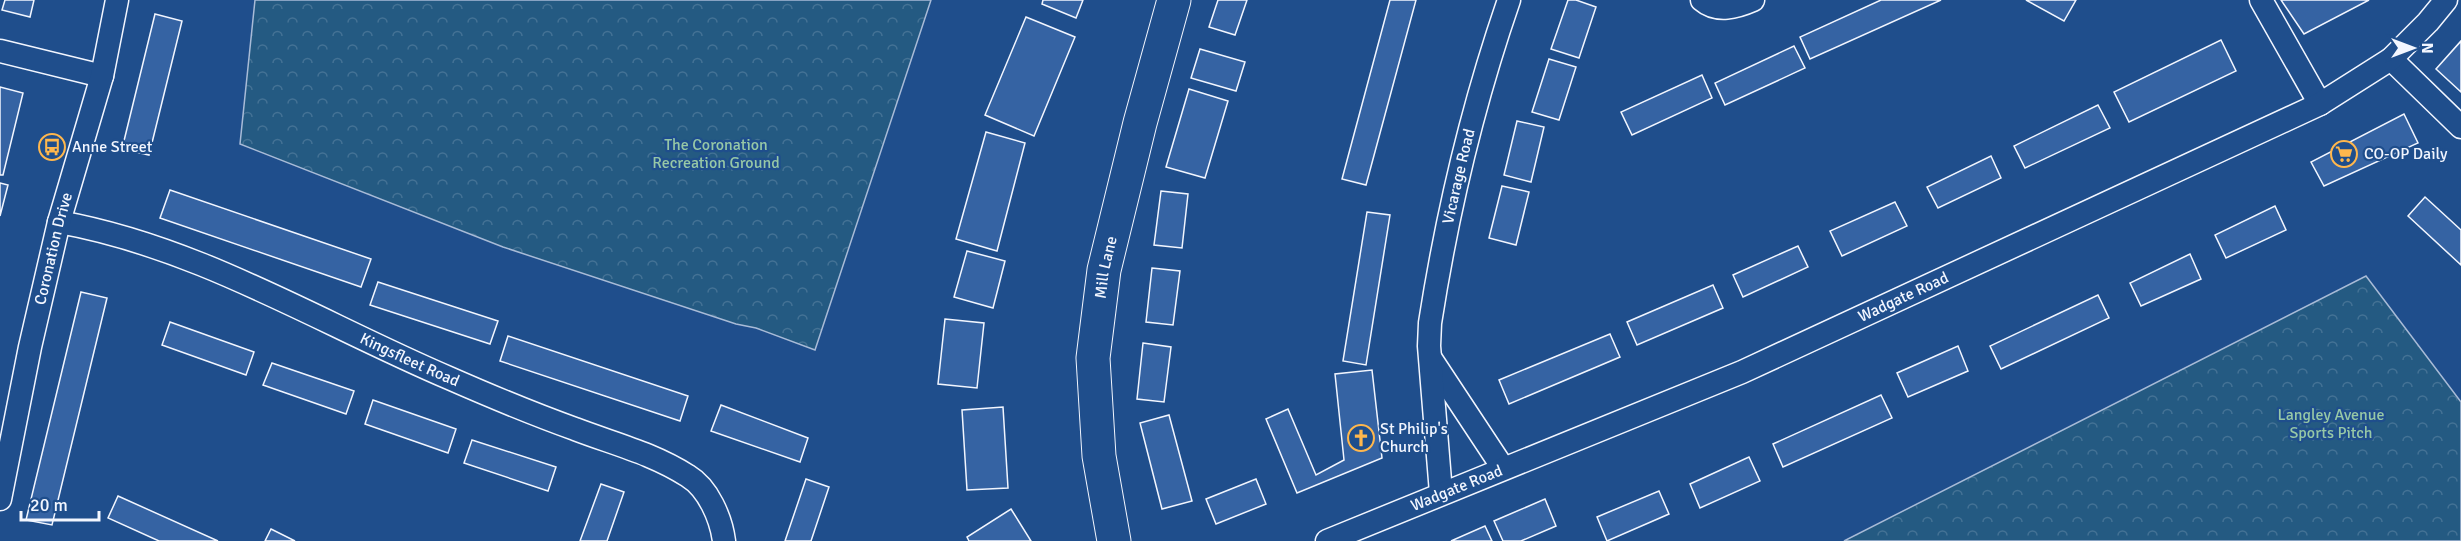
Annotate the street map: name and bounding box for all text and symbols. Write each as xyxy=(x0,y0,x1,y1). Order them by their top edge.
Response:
north arrow xyxy=(2383,18,2443,78)
text: N xyxy=(2417,42,2437,54)
street label: Vicarage Road xyxy=(1438,127,1480,226)
bus stop icon: Anne Street xyxy=(37,132,67,162)
park label: The Coronation Recreation Ground xyxy=(652,135,780,173)
place label: Anne Street xyxy=(72,137,153,157)
supermarket icon: CO-OP Daily xyxy=(2329,139,2359,169)
place label: CO-OP Daily xyxy=(2364,144,2448,164)
street label: Coronation Drive xyxy=(30,190,77,307)
street label: Mill Lane xyxy=(1091,234,1122,300)
street label: Wadgate Road xyxy=(1855,268,1952,327)
street label: Kingsfleet Road xyxy=(357,329,462,391)
park label: Langley Avenue Sports Pitch xyxy=(2278,405,2384,443)
place label: St Philip's Church xyxy=(1380,419,1448,457)
church icon: St Philip's Church xyxy=(1346,423,1376,453)
street label: Wadgate Road xyxy=(1408,461,1505,516)
scale bar xyxy=(21,484,99,522)
text: 20 m xyxy=(30,494,68,516)

